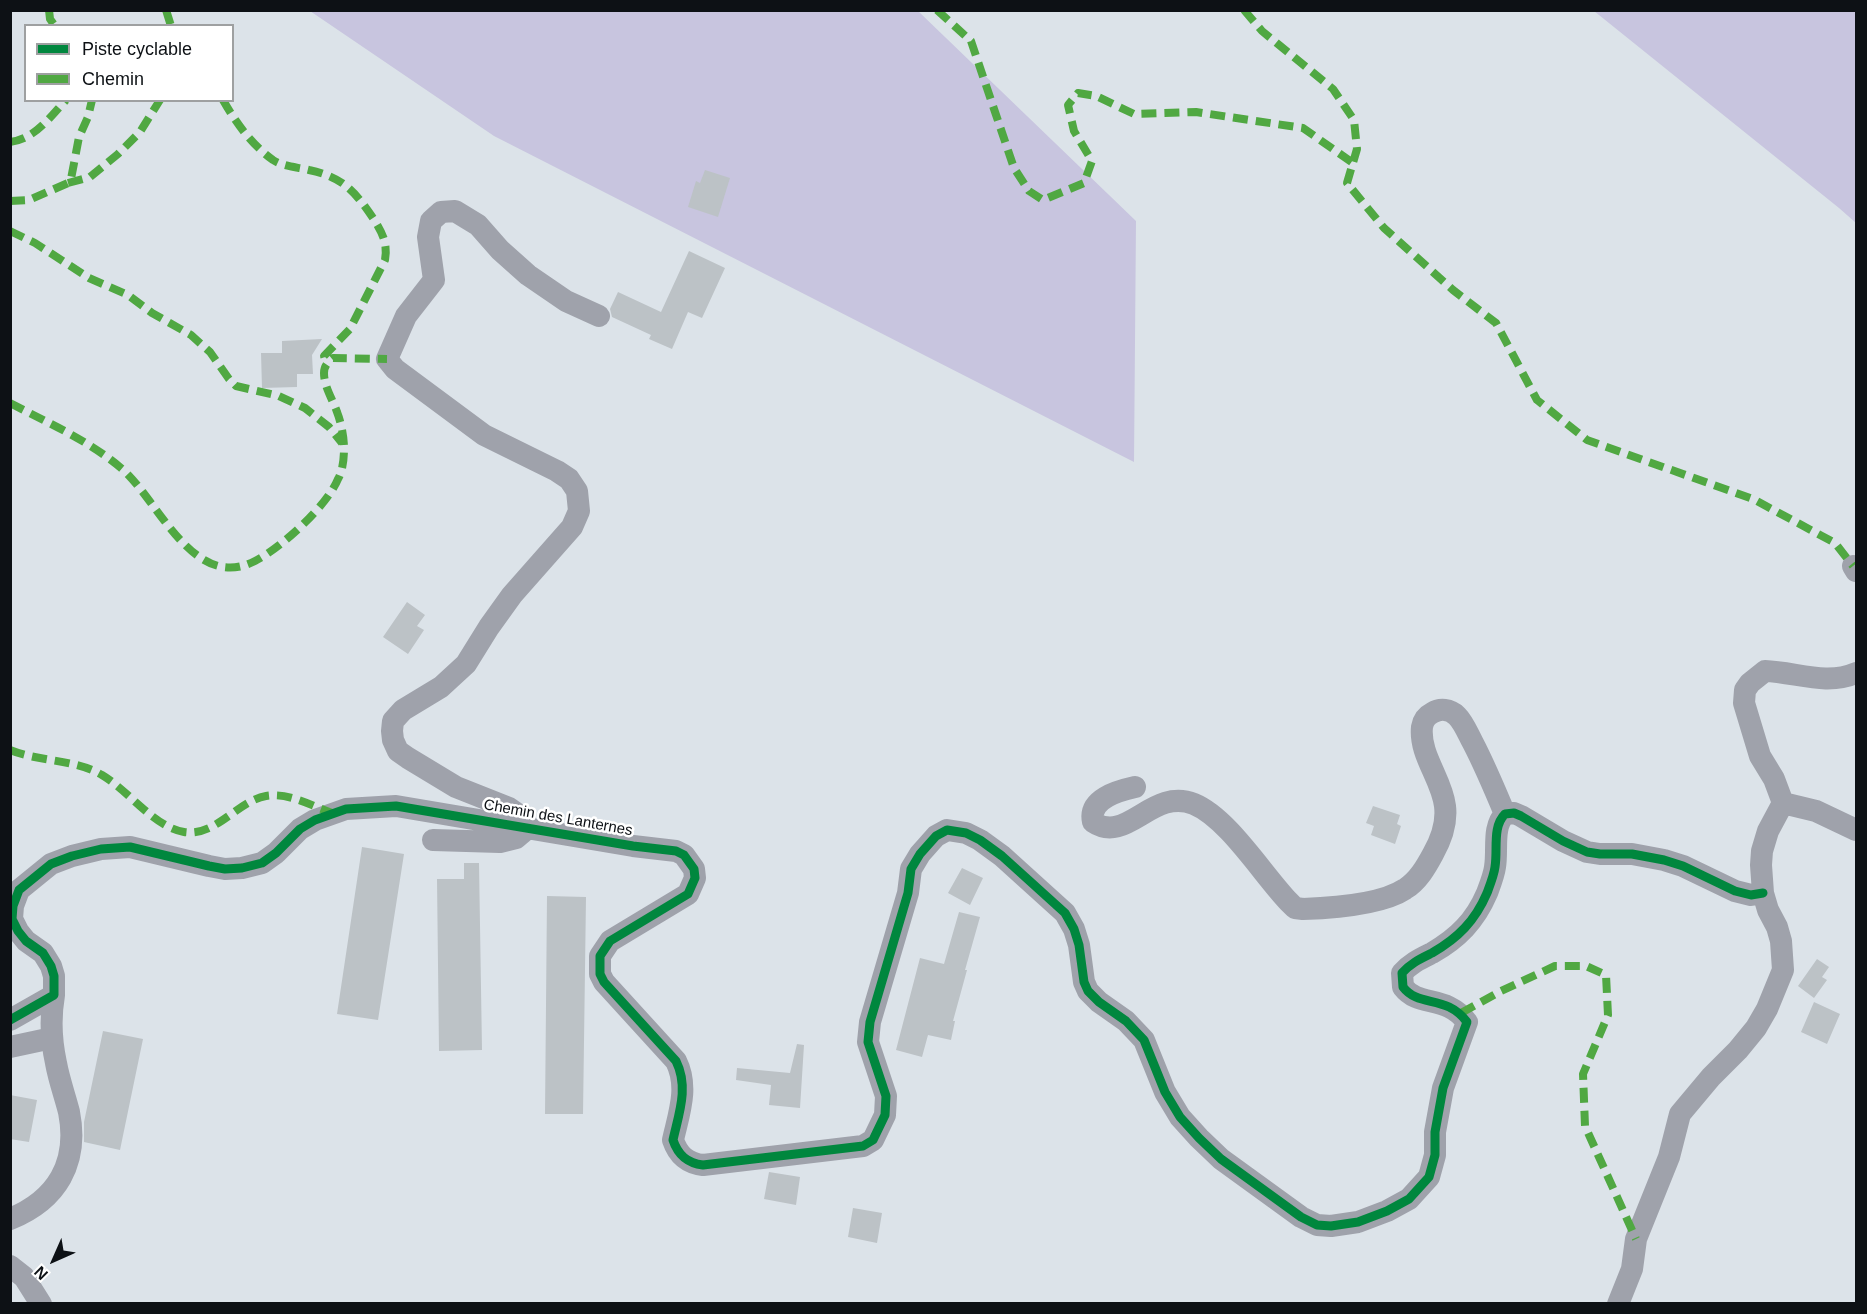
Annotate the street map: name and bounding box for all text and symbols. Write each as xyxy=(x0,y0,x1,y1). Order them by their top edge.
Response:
legend xyxy=(24,24,234,102)
text: Piste cyclable xyxy=(82,39,192,59)
text: Chemin xyxy=(82,69,144,89)
street label: Chemin des Lanternes xyxy=(482,796,634,840)
north arrow xyxy=(24,1230,84,1290)
text: N xyxy=(31,1263,51,1283)

